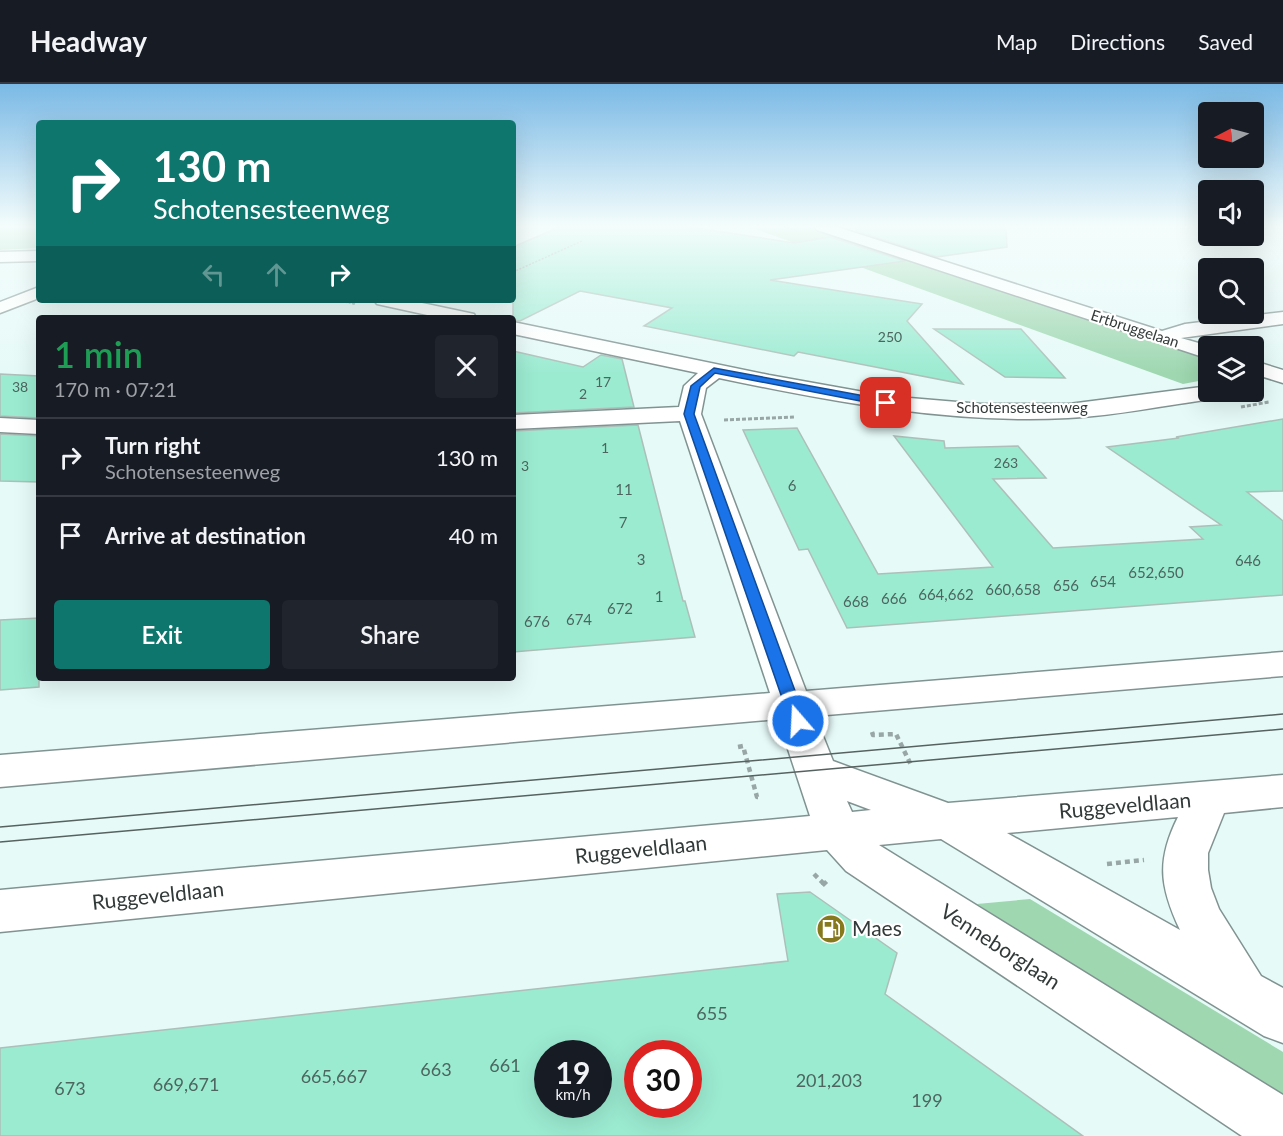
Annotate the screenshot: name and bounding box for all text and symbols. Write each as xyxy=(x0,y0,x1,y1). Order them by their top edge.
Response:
text: Headway xyxy=(30,24,147,58)
text: Map xyxy=(996,29,1037,54)
text: Directions xyxy=(1070,29,1165,54)
text: Saved xyxy=(1198,29,1253,54)
north arrow xyxy=(1198,102,1264,168)
map controls xyxy=(1198,102,1264,402)
text: 130 m xyxy=(153,141,271,191)
icon: right xyxy=(54,144,132,222)
button: sound xyxy=(1198,180,1264,246)
text: Schotensesteenweg xyxy=(153,192,390,225)
icon: left xyxy=(197,258,230,291)
icon: ahead xyxy=(260,258,293,291)
icon: right xyxy=(323,258,356,291)
button: search xyxy=(1198,258,1264,324)
street label: Ertbruggelaan xyxy=(1089,305,1182,351)
house number: 250 xyxy=(878,328,902,345)
text: 1 min xyxy=(54,332,143,376)
button: close xyxy=(435,335,498,398)
button: layers xyxy=(1198,336,1264,402)
house number: 17 xyxy=(595,373,611,390)
text: 170 m · 07:21 xyxy=(54,377,177,401)
pin xyxy=(860,377,911,428)
house number: 38 xyxy=(12,378,28,395)
house number: 2 xyxy=(579,385,587,402)
icon: arrive xyxy=(869,386,902,419)
street label: Schotensesteenweg xyxy=(956,398,1088,416)
text: Turn right xyxy=(105,432,200,459)
house number: 1 xyxy=(601,439,609,456)
icon: right xyxy=(54,441,87,474)
text: 130 m xyxy=(436,444,498,471)
house number: 263 xyxy=(994,454,1018,471)
house number: 3 xyxy=(521,457,529,474)
text: Schotensesteenweg xyxy=(105,459,280,483)
house number: 6 xyxy=(788,476,797,494)
house number: 11 xyxy=(615,480,633,498)
house number: 7 xyxy=(619,513,628,531)
icon: arrive xyxy=(54,519,87,552)
text: Arrive at destination xyxy=(105,522,306,549)
text: 40 m xyxy=(449,522,498,549)
house number: 3 xyxy=(637,550,645,568)
house number: 646 xyxy=(1235,551,1261,569)
house number: 652,650 xyxy=(1128,563,1184,581)
house number: 654 xyxy=(1090,572,1116,590)
house number: 656 xyxy=(1053,576,1079,594)
house number: 660,658 xyxy=(985,580,1041,598)
house number: 664,662 xyxy=(918,585,974,603)
house number: 1 xyxy=(655,587,663,605)
house number: 666 xyxy=(881,589,907,607)
house number: 668 xyxy=(843,592,869,610)
house number: 672 xyxy=(607,599,633,617)
button: Exit xyxy=(54,600,270,669)
button: Share xyxy=(282,600,498,669)
house number: 674 xyxy=(566,610,592,628)
house number: 676 xyxy=(524,612,550,630)
position arrow xyxy=(766,689,830,753)
street label: Ruggeveldlaan xyxy=(1058,786,1192,823)
street label: Ruggeveldlaan xyxy=(573,829,708,868)
street label: Ruggeveldlaan xyxy=(90,875,225,914)
street label: Venneborglaan xyxy=(936,898,1065,994)
fuel station icon: Maes xyxy=(815,913,847,945)
place label: Maes xyxy=(852,915,902,940)
house number: 655 xyxy=(696,1002,728,1024)
speed limit sign: 30 xyxy=(624,1040,702,1118)
house number: 661 xyxy=(489,1054,521,1076)
text: 19 xyxy=(556,1054,590,1090)
house number: 663 xyxy=(420,1058,452,1080)
house number: 665,667 xyxy=(301,1065,367,1087)
house number: 201,203 xyxy=(796,1069,862,1091)
house number: 669,671 xyxy=(153,1073,219,1095)
house number: 673 xyxy=(54,1077,86,1099)
text: km/h xyxy=(555,1085,591,1103)
house number: 199 xyxy=(911,1089,943,1111)

